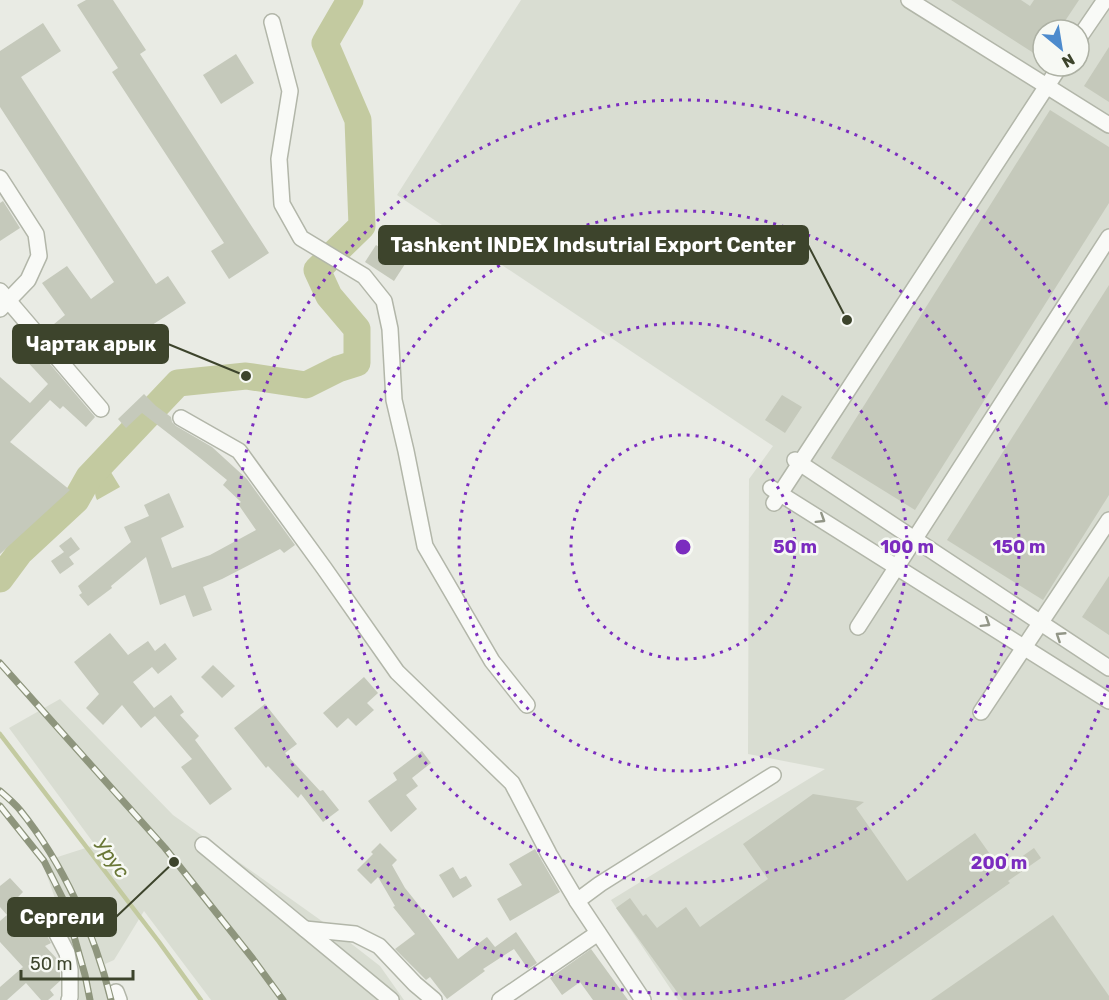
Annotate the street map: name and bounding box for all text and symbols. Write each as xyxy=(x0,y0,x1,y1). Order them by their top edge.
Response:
north arrow xyxy=(1031,18,1091,78)
text: N xyxy=(1059,49,1078,72)
callout: Tashkent INDEX Indsutrial Export Center xyxy=(379,226,808,264)
text: Tashkent INDEX Indsutrial Export Center xyxy=(391,233,795,257)
callout: Чартак арык xyxy=(13,325,168,363)
text: Чартак арык xyxy=(26,332,156,356)
one-way arrow xyxy=(815,512,825,524)
text: 50 m xyxy=(773,536,817,558)
text: 100 m xyxy=(880,536,934,558)
text: 150 m xyxy=(992,536,1046,558)
centre of rings xyxy=(673,537,693,557)
one-way arrow xyxy=(979,616,990,627)
one-way arrow xyxy=(1056,632,1067,643)
water label: Урус xyxy=(89,833,135,883)
text: 200 m xyxy=(971,852,1027,874)
callout: Сергели xyxy=(8,898,116,936)
text: Сергели xyxy=(20,905,104,929)
scale bar xyxy=(21,943,134,981)
text: 50 m xyxy=(30,953,73,975)

